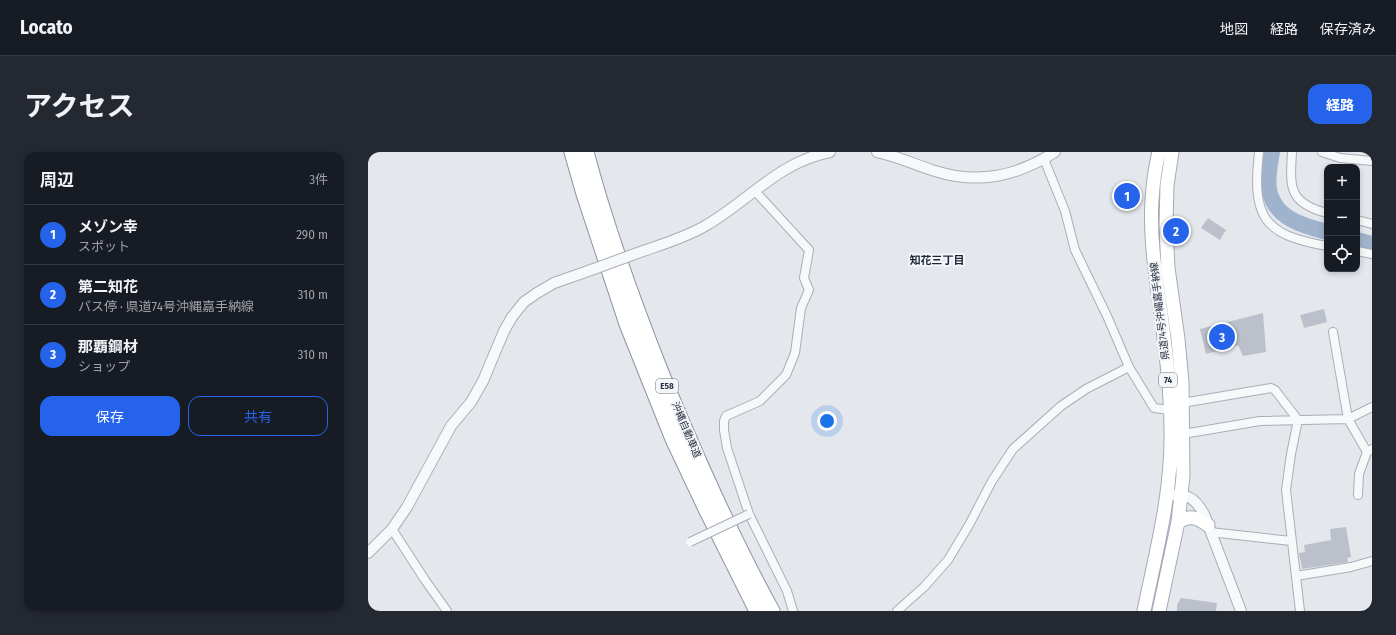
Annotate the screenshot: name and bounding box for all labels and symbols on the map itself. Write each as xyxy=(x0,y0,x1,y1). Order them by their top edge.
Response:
pin: 1 xyxy=(1114,181,1140,211)
pin: 2 xyxy=(1163,216,1189,246)
district label: 知花三丁目 xyxy=(910,254,965,267)
street label: 県道74号沖縄嘉手納線 xyxy=(1148,261,1172,361)
pin: 3 xyxy=(1209,322,1235,352)
road number: 74 xyxy=(1159,373,1177,387)
road number: E58 xyxy=(656,379,678,393)
street label: 沖縄自動車道 xyxy=(669,400,703,460)
your location xyxy=(817,411,837,431)

